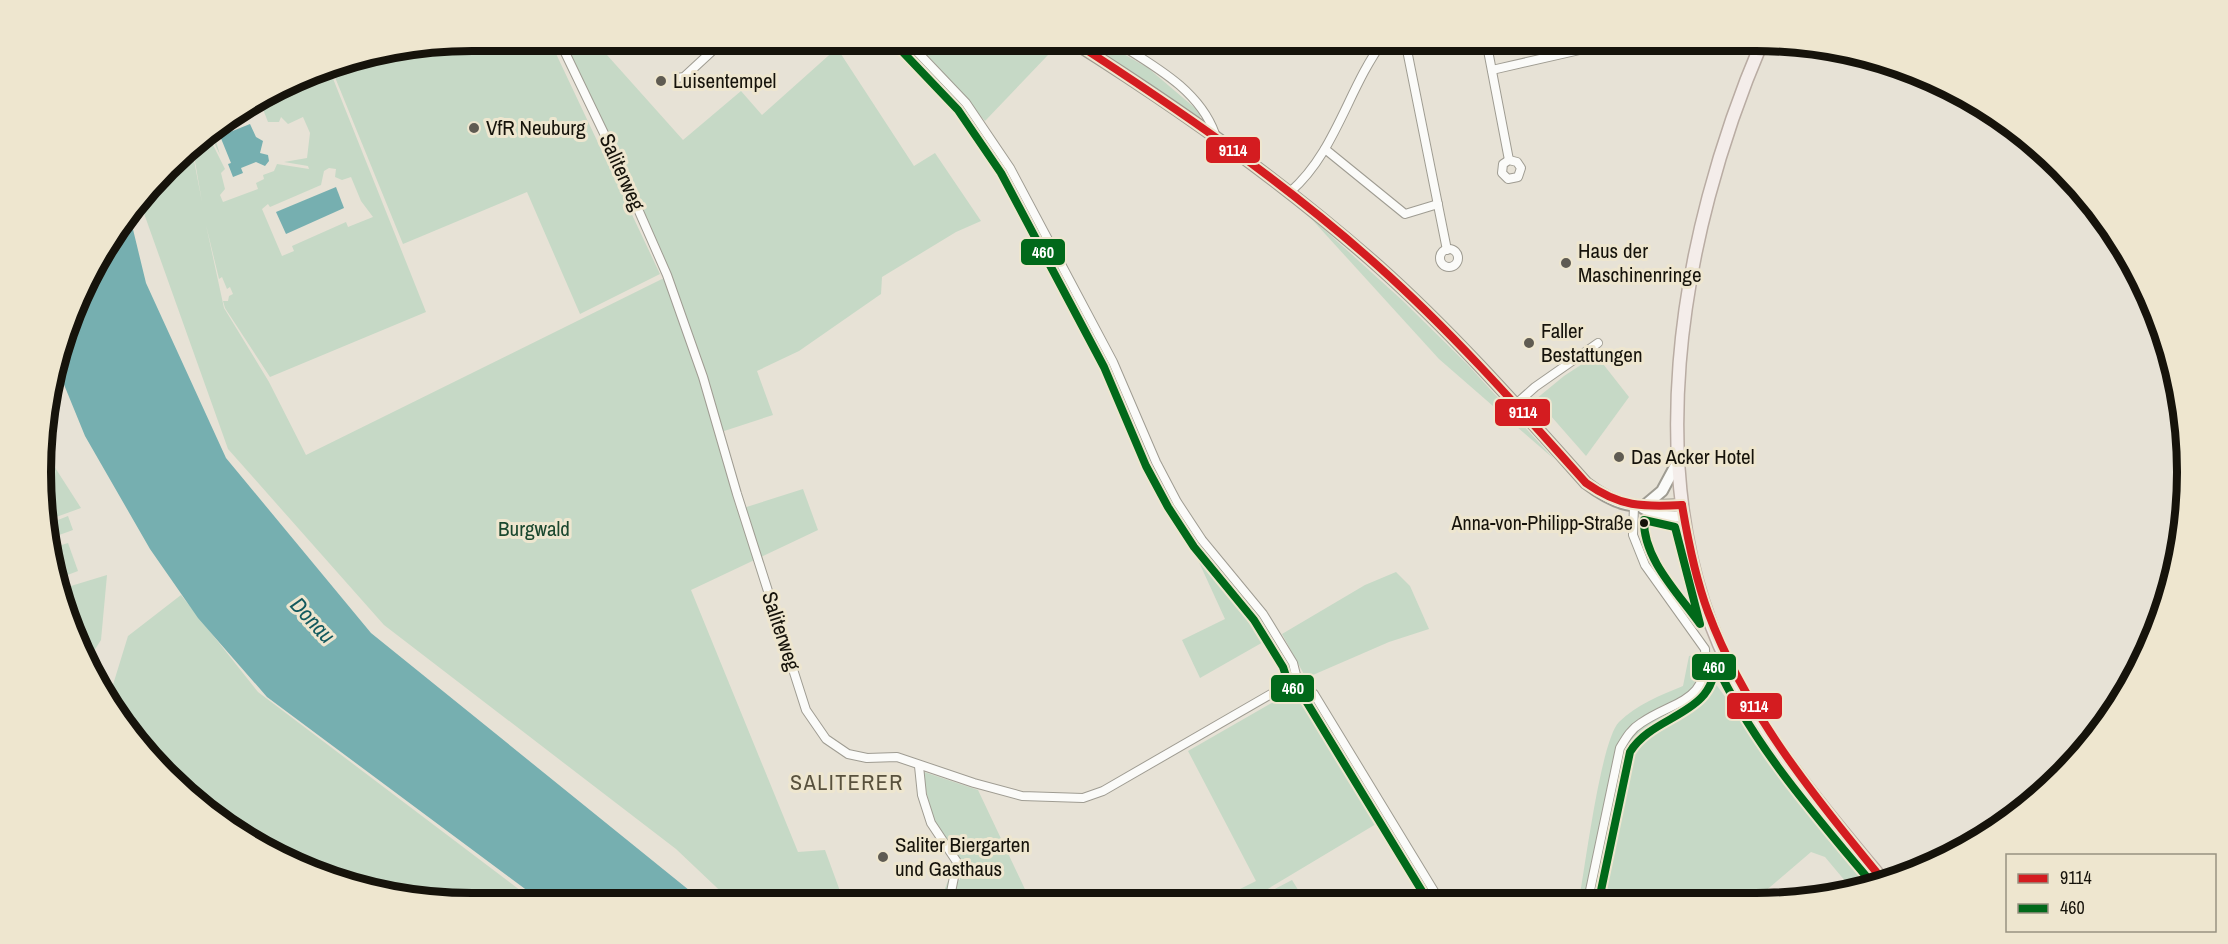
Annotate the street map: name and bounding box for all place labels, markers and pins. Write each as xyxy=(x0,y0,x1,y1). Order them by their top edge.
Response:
place label: Luisentempel xyxy=(673,66,776,95)
marker: Luisentempel xyxy=(654,74,668,88)
place label: VfR Neuburg xyxy=(486,113,586,142)
marker: VfR Neuburg xyxy=(467,121,481,135)
place label: Haus der Maschinenringe xyxy=(1578,236,1701,289)
marker: Haus der Maschinenringe xyxy=(1559,256,1573,270)
place label: Faller Bestattungen xyxy=(1541,316,1643,369)
marker: Faller Bestattungen xyxy=(1522,336,1536,350)
place label: Das Acker Hotel xyxy=(1631,442,1754,471)
marker: Das Acker Hotel xyxy=(1612,450,1626,464)
place label: Anna-von-Philipp-Straße xyxy=(1451,509,1633,536)
marker: Anna-von-Philipp-Straße xyxy=(1638,517,1650,529)
place label: Saliter Biergarten und Gasthaus xyxy=(895,830,1030,883)
marker: Saliter Biergarten und Gasthaus xyxy=(876,850,890,864)

